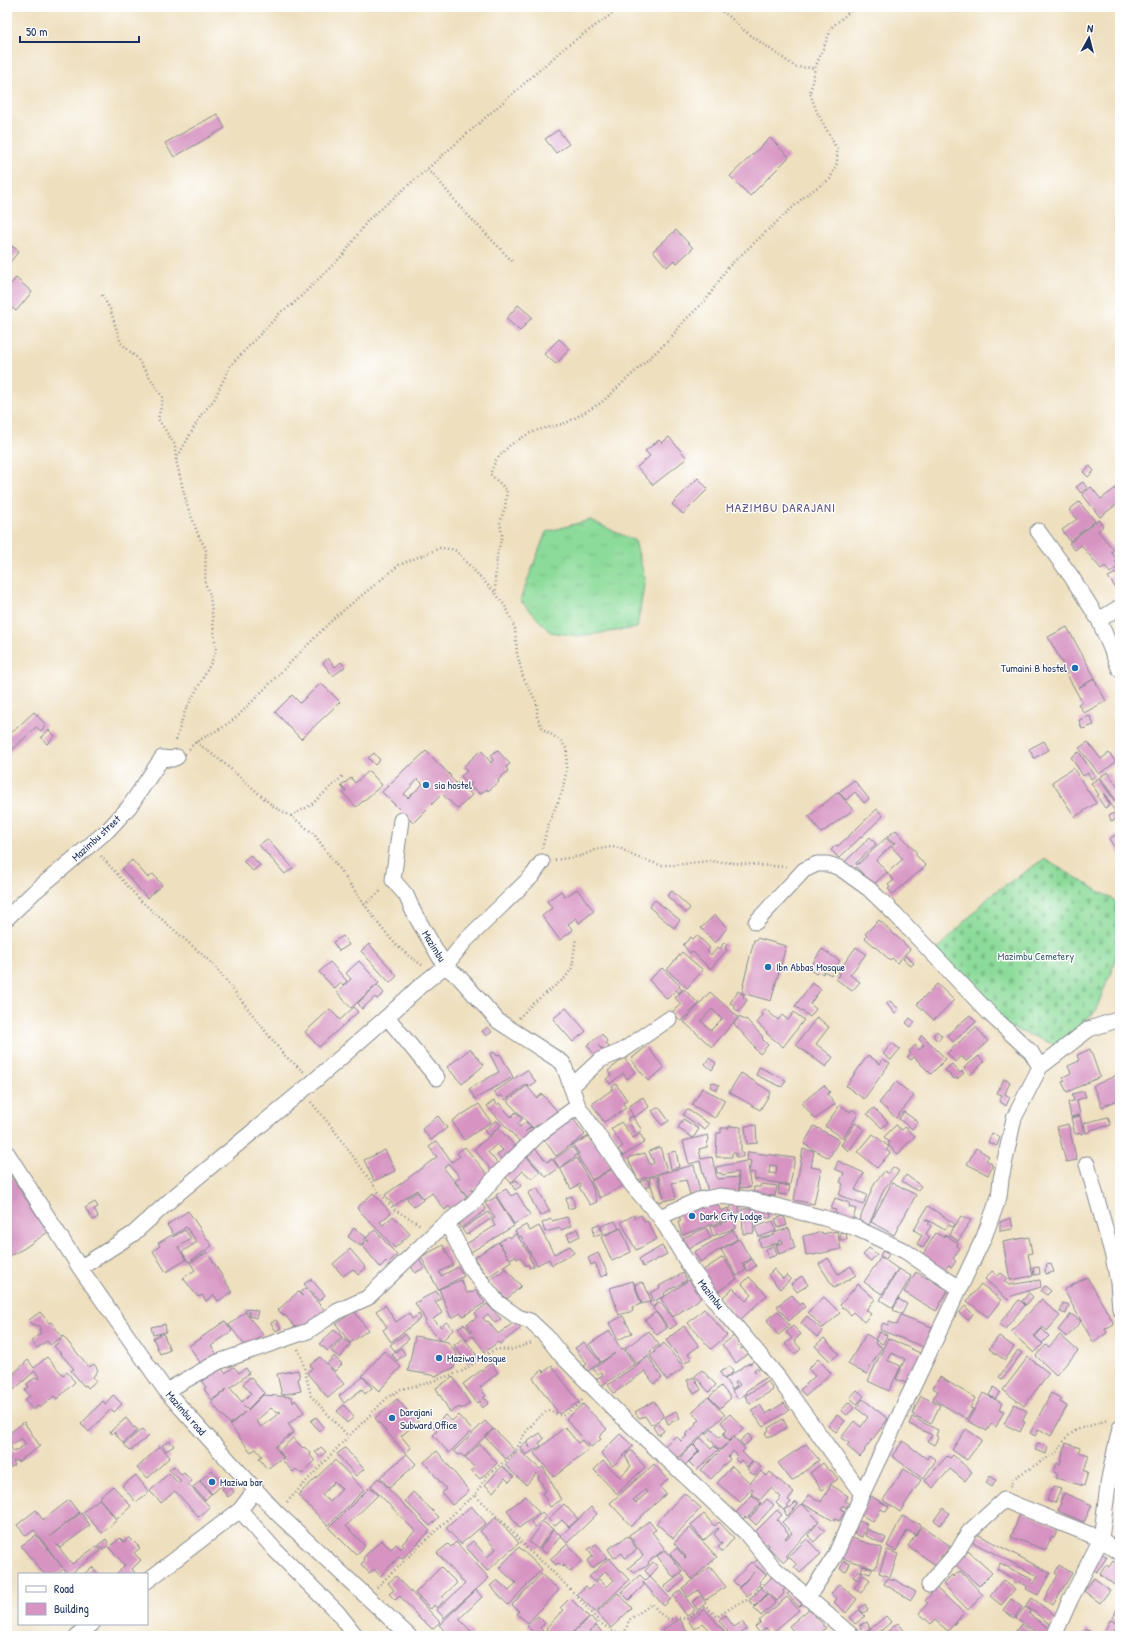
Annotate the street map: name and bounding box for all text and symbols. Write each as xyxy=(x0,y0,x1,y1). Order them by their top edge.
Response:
scale bar xyxy=(20,18,139,44)
north arrow xyxy=(1069,18,1109,58)
text: N xyxy=(1086,21,1094,35)
text: 50 m xyxy=(26,23,47,40)
district label: MAZIMBU DARAJANI xyxy=(726,498,836,516)
place label: Tumaini B hostel xyxy=(1001,661,1067,675)
marker: Tumaini B hostel xyxy=(1070,663,1080,673)
place label: sia hostel xyxy=(434,778,472,792)
marker: sia hostel xyxy=(421,780,431,790)
street label: Mazimbu street xyxy=(69,812,124,864)
street label: Mazimbu xyxy=(419,928,449,965)
park label: Mazimbu Cemetery xyxy=(998,949,1074,963)
place label: Ibn Abbas Mosque xyxy=(776,960,846,974)
marker: Ibn Abbas Mosque xyxy=(763,962,773,972)
place label: Dark City Lodge xyxy=(700,1209,763,1223)
marker: Dark City Lodge xyxy=(687,1211,697,1221)
street label: Mazimbu xyxy=(695,1276,727,1312)
place label: Maziwa Mosque xyxy=(447,1351,507,1365)
marker: Maziwa Mosque xyxy=(434,1353,444,1363)
street label: Mazimbu road xyxy=(163,1388,210,1439)
place label: Darajani Subward Office xyxy=(400,1405,458,1432)
marker: Darajani Subward Office xyxy=(387,1413,397,1423)
place label: Maziwa bar xyxy=(220,1475,264,1489)
marker: Maziwa bar xyxy=(207,1477,217,1487)
legend xyxy=(18,1573,148,1625)
text: Road xyxy=(54,1580,74,1597)
text: Building xyxy=(54,1600,89,1617)

